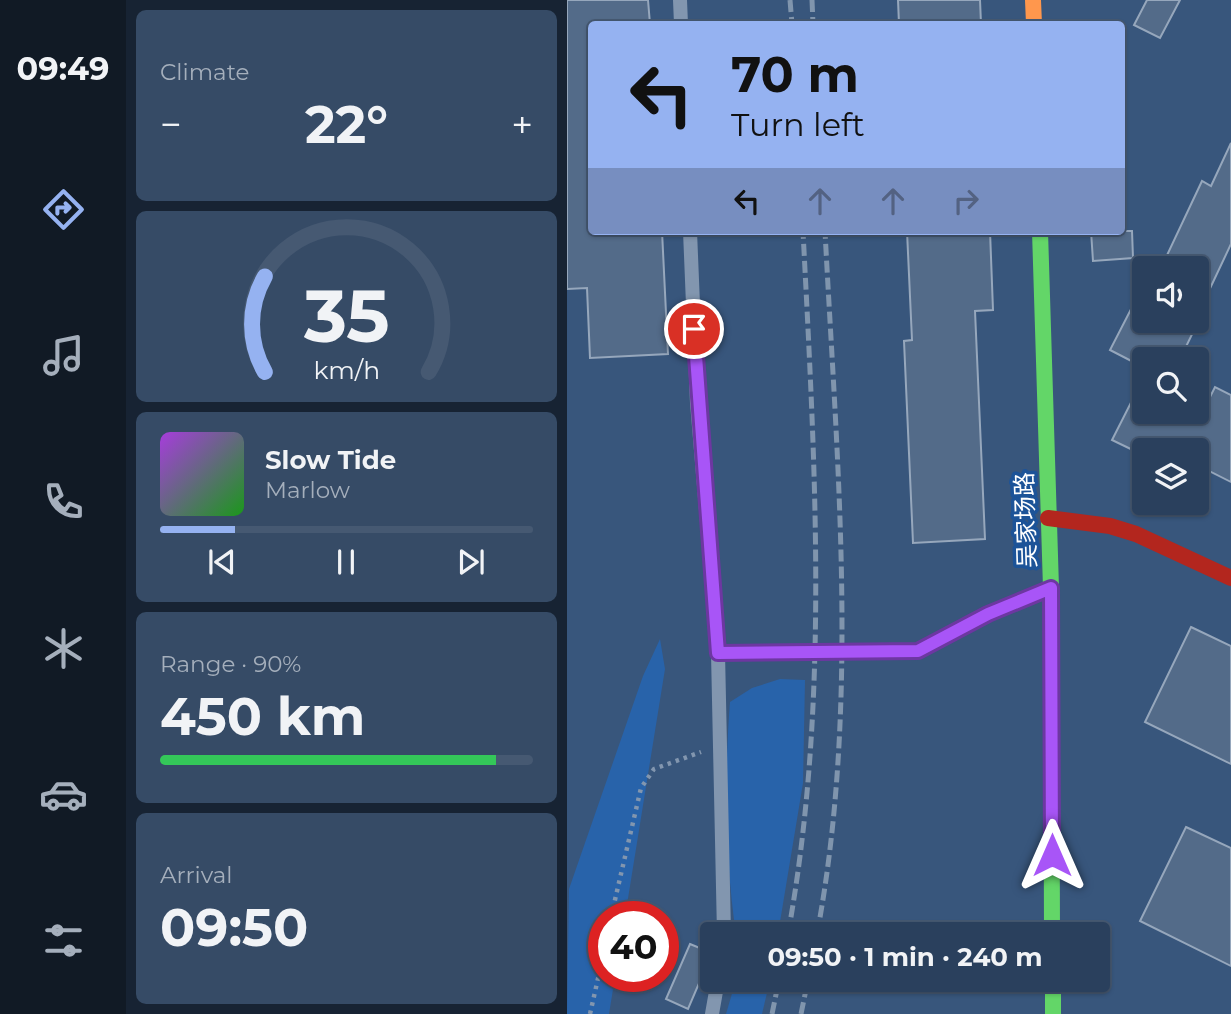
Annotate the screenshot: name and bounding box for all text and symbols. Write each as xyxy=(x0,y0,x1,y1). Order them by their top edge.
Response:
text: 70 m xyxy=(731,45,859,104)
text: 09:49 xyxy=(17,49,109,88)
icon: left xyxy=(616,49,707,140)
text: Climate xyxy=(160,58,249,86)
text: 22° xyxy=(305,93,388,156)
text: − xyxy=(160,101,182,148)
text: + xyxy=(511,101,533,148)
text: Turn left xyxy=(731,105,865,144)
icon: left xyxy=(728,182,766,220)
icon: ahead xyxy=(801,182,839,220)
icon: ahead xyxy=(874,182,912,220)
icon: right xyxy=(947,182,985,220)
icon: directions xyxy=(39,185,88,234)
map controls xyxy=(1132,256,1209,515)
button: sound xyxy=(1132,256,1209,333)
text: 35 xyxy=(303,273,389,361)
pin xyxy=(664,299,724,359)
icon: arrive xyxy=(675,310,713,348)
icon: music xyxy=(39,331,88,380)
button: search xyxy=(1132,347,1209,424)
text: km/h xyxy=(313,355,380,385)
button: layers xyxy=(1132,438,1209,515)
text: Slow Tide xyxy=(265,444,396,476)
street label: 吴家场路 xyxy=(1009,472,1042,568)
text: Marlow xyxy=(265,476,350,504)
icon: phone xyxy=(39,477,88,526)
icon: previous xyxy=(203,543,241,581)
icon: pause xyxy=(327,543,365,581)
icon: next xyxy=(452,543,490,581)
icon: climate xyxy=(39,624,88,673)
text: Range · 90% xyxy=(160,650,301,678)
text: 450 km xyxy=(160,685,365,748)
icon: car xyxy=(39,770,88,819)
position arrow xyxy=(1015,818,1089,892)
text: Arrival xyxy=(160,861,233,889)
text: 09:50 xyxy=(160,896,308,959)
speed limit sign: 40 xyxy=(588,901,679,992)
icon: filters xyxy=(39,916,88,965)
text: 09:50 · 1 min · 240 m xyxy=(767,941,1043,973)

